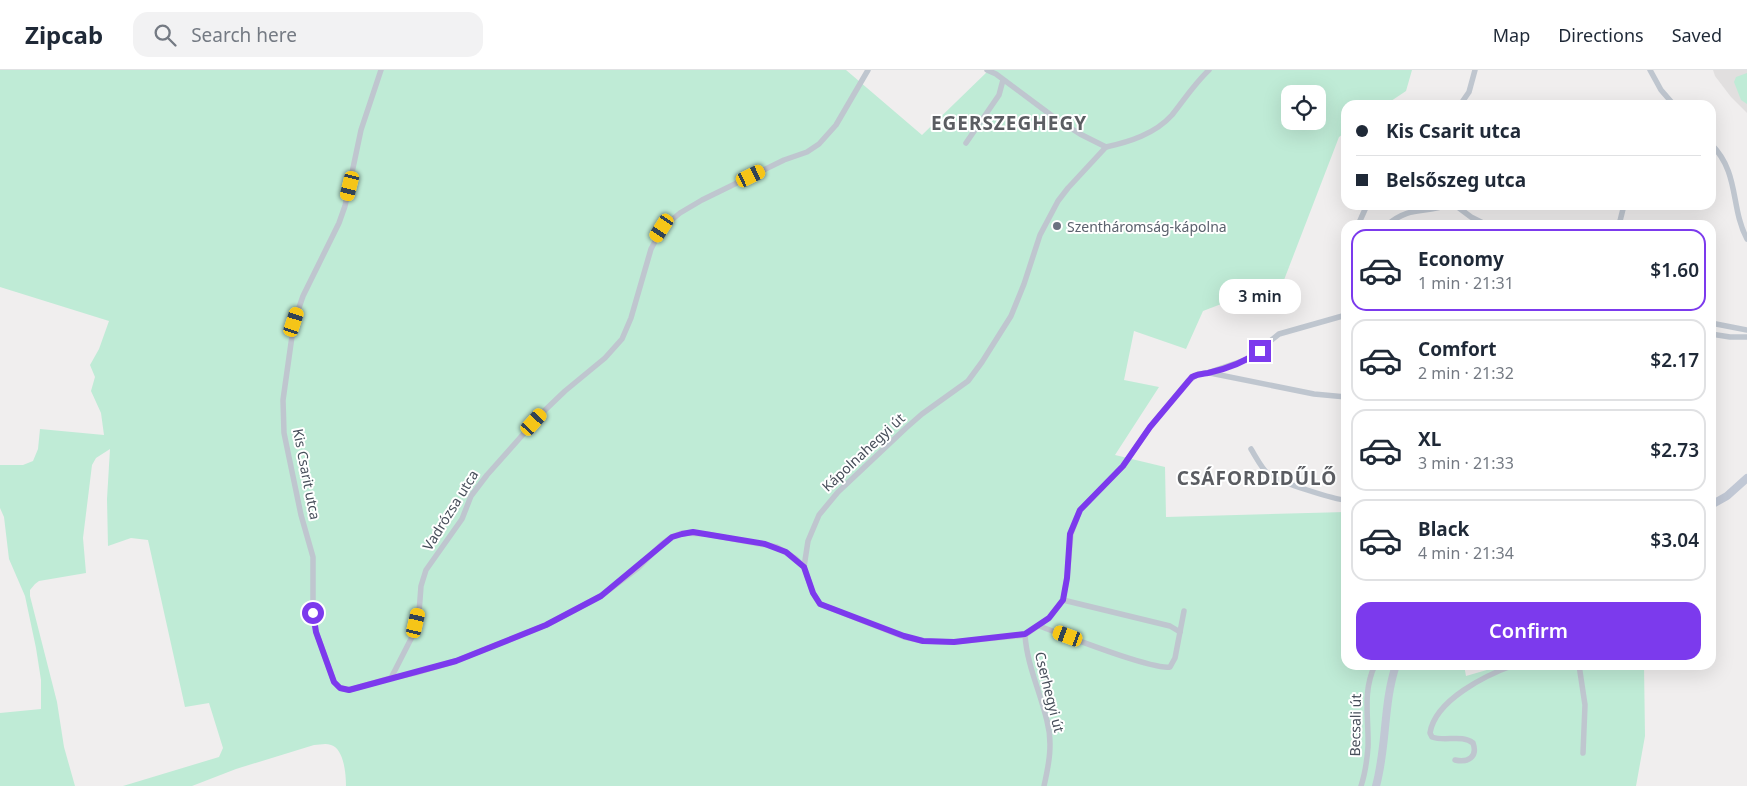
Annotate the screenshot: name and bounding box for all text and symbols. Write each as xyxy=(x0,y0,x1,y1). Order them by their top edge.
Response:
search box xyxy=(133,12,483,57)
text: Zipcab xyxy=(25,18,103,51)
icon: search xyxy=(151,21,179,49)
text: Search here xyxy=(191,22,297,48)
text: Map xyxy=(1493,23,1530,47)
text: Directions xyxy=(1558,23,1644,47)
text: Saved xyxy=(1672,23,1722,47)
map controls xyxy=(1281,85,1326,130)
button: locate xyxy=(1281,85,1326,130)
district label: EGERSZEGHEGY xyxy=(931,110,1087,136)
text: Kis Csarit utca xyxy=(1386,118,1521,144)
car xyxy=(734,163,767,189)
text: Belsőszeg utca xyxy=(1386,167,1526,193)
car xyxy=(339,170,360,202)
car xyxy=(647,211,676,245)
place label: Szentháromság-kápolna xyxy=(1067,217,1227,236)
marker: Szentháromság-kápolna xyxy=(1051,220,1063,232)
text: Economy xyxy=(1418,246,1504,272)
icon: car xyxy=(1358,248,1403,293)
text: $1.60 xyxy=(1650,257,1699,283)
text: 1 min · 21:31 xyxy=(1418,272,1514,294)
callout: 3 min xyxy=(1219,278,1301,314)
text: 3 min xyxy=(1238,285,1282,307)
car xyxy=(282,305,305,339)
text: Comfort xyxy=(1418,336,1497,362)
icon: car xyxy=(1358,338,1403,383)
route end xyxy=(1249,340,1271,362)
text: $2.17 xyxy=(1650,347,1699,373)
text: 2 min · 21:32 xyxy=(1418,362,1514,384)
car xyxy=(518,406,549,438)
street label: Kápolnahegyi út xyxy=(817,409,909,495)
text: XL xyxy=(1418,426,1441,452)
street label: Kis Csarit utca xyxy=(289,427,325,521)
icon: car xyxy=(1358,428,1403,473)
text: $2.73 xyxy=(1650,437,1699,463)
text: 3 min · 21:33 xyxy=(1418,452,1514,474)
district label: CSÁFORDIDŰLŐ xyxy=(1177,465,1337,491)
street label: Vadrózsa utca xyxy=(418,466,482,554)
text: Black xyxy=(1418,516,1469,542)
icon: car xyxy=(1358,518,1403,563)
text: $3.04 xyxy=(1650,527,1699,553)
text: 4 min · 21:34 xyxy=(1418,542,1514,564)
route start xyxy=(302,602,324,624)
button: Confirm xyxy=(1356,602,1701,660)
car xyxy=(405,607,426,639)
car xyxy=(1051,624,1084,648)
street label: Cserhegyi út xyxy=(1031,650,1069,734)
street label: Becsali út xyxy=(1345,693,1365,757)

